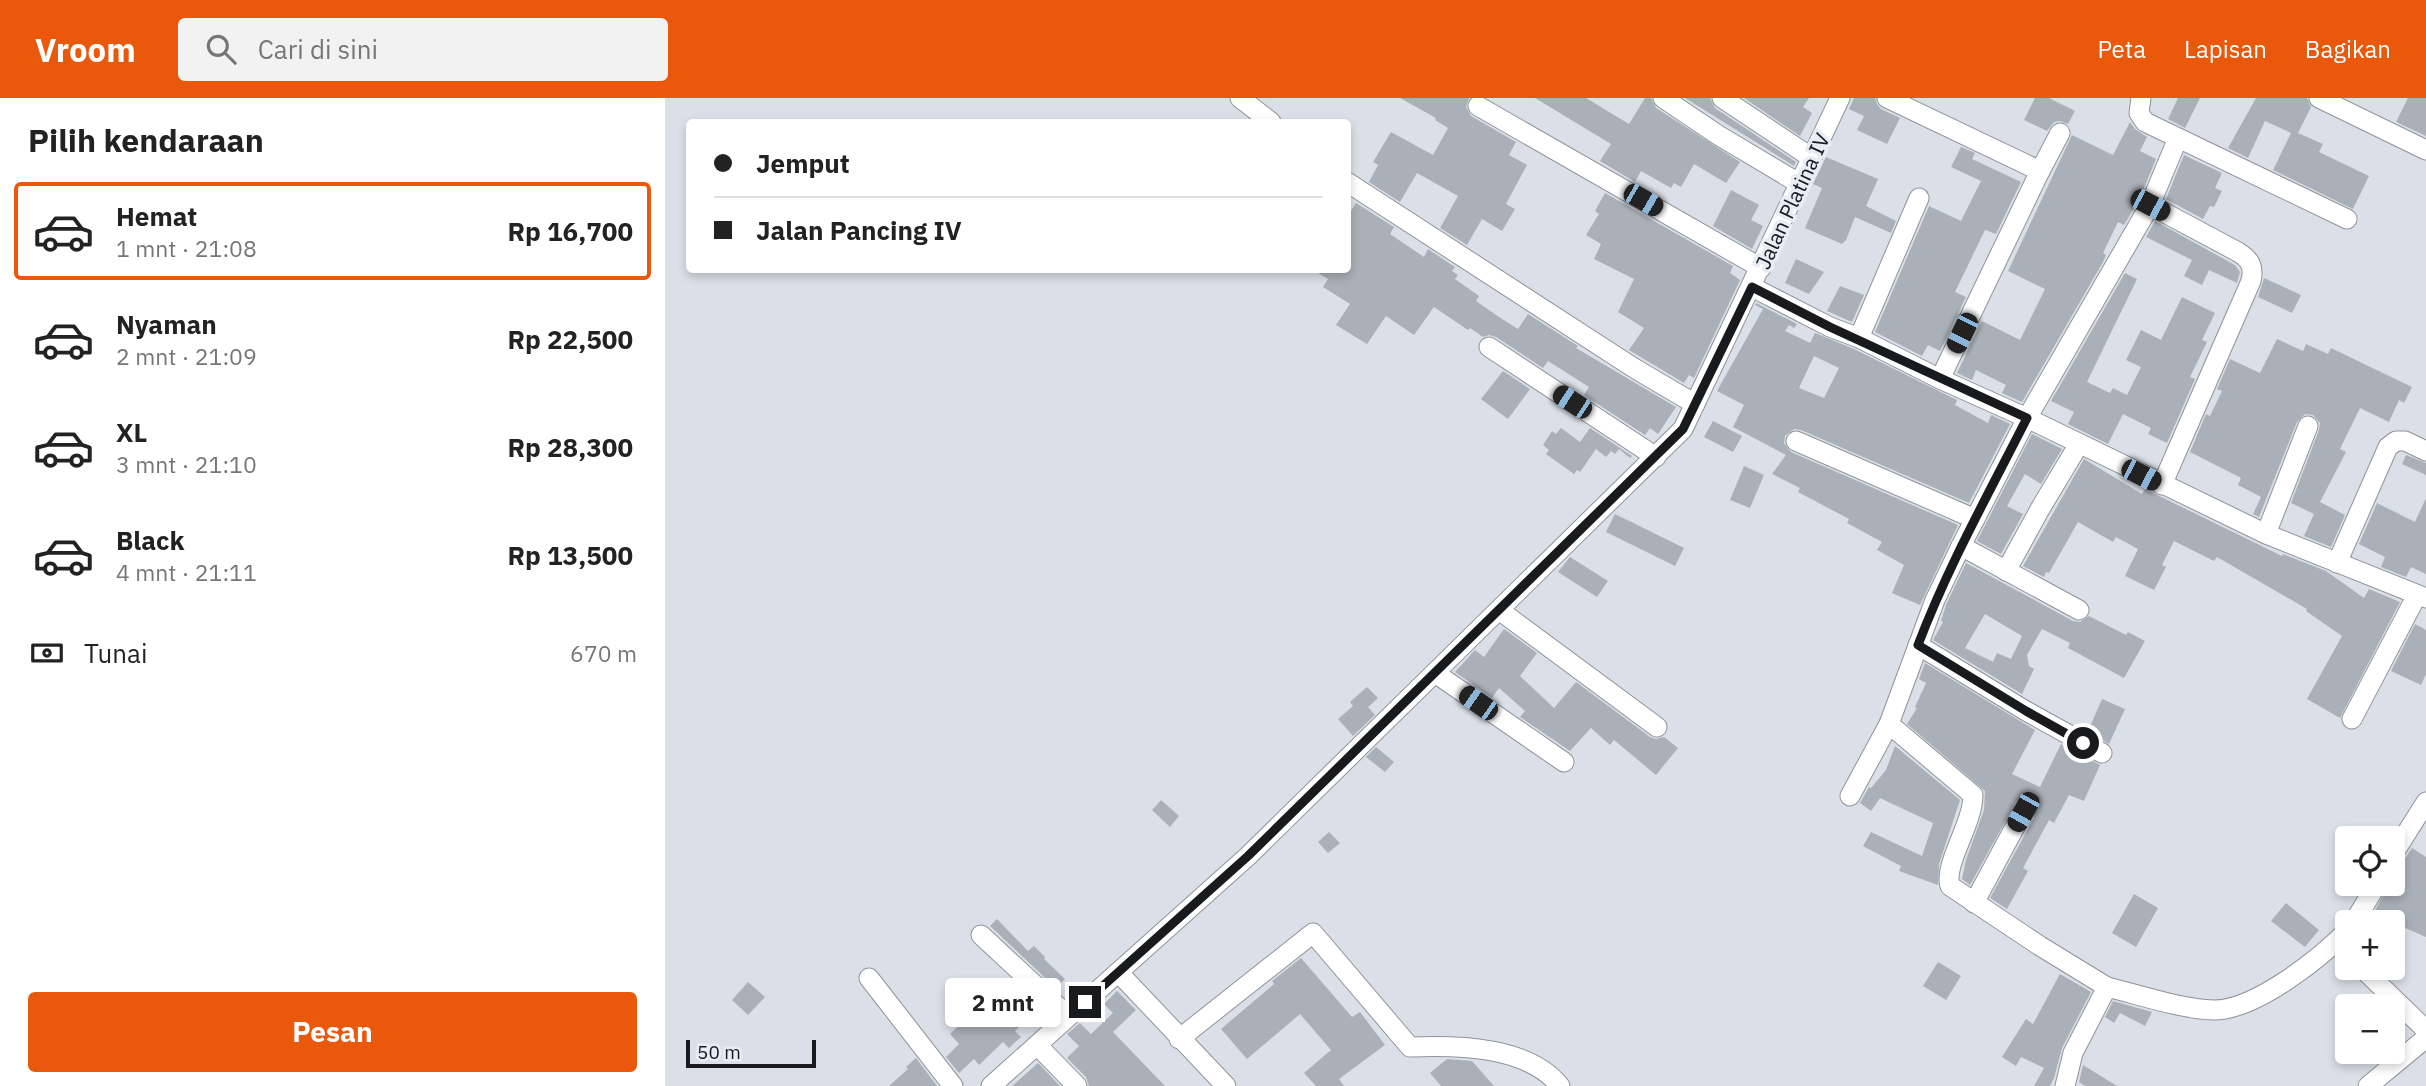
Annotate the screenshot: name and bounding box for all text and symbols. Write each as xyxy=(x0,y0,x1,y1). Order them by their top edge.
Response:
search box xyxy=(178,18,668,81)
text: Vroom xyxy=(35,28,136,71)
icon: search xyxy=(202,30,240,68)
text: Cari di sini xyxy=(258,32,378,66)
text: Peta xyxy=(2098,33,2146,65)
text: Lapisan xyxy=(2184,33,2267,65)
text: Bagikan xyxy=(2305,33,2391,65)
text: Pilih kendaraan xyxy=(28,119,264,161)
street label: Jalan Platina IV xyxy=(1748,128,1836,274)
text: Jemput xyxy=(756,146,850,180)
car xyxy=(1620,180,1667,220)
car xyxy=(2127,186,2174,224)
text: Hemat xyxy=(116,199,197,233)
icon: car xyxy=(32,200,95,263)
text: Jalan Pancing IV xyxy=(756,213,962,247)
text: Rp 16,700 xyxy=(507,214,633,248)
text: 1 mnt · 21:08 xyxy=(116,233,257,263)
text: Nyaman xyxy=(116,307,217,341)
icon: car xyxy=(32,308,95,371)
car xyxy=(1944,310,1981,356)
text: Rp 22,500 xyxy=(507,322,633,356)
text: 2 mnt · 21:09 xyxy=(116,341,257,371)
car xyxy=(1549,382,1596,422)
text: XL xyxy=(116,415,147,449)
icon: car xyxy=(32,416,95,479)
text: Rp 28,300 xyxy=(507,430,633,464)
text: 3 mnt · 21:10 xyxy=(116,449,257,479)
car xyxy=(2118,456,2165,494)
text: Black xyxy=(116,523,184,557)
icon: car xyxy=(32,524,95,587)
text: Rp 13,500 xyxy=(507,538,633,572)
text: 4 mnt · 21:11 xyxy=(116,557,257,587)
icon: cash xyxy=(28,634,66,672)
text: Tunai xyxy=(84,636,148,670)
text: 670 m xyxy=(570,638,637,668)
car xyxy=(1455,682,1502,724)
route start xyxy=(2067,727,2099,759)
car xyxy=(2004,789,2043,835)
map controls xyxy=(2335,826,2405,1064)
button: locate xyxy=(2335,826,2405,896)
button: + xyxy=(2335,910,2405,980)
callout: 2 mnt xyxy=(945,978,1061,1026)
route end xyxy=(1069,986,1101,1018)
text: 2 mnt xyxy=(972,987,1034,1017)
button: Pesan xyxy=(28,992,637,1072)
button: − xyxy=(2335,994,2405,1064)
scale bar xyxy=(686,1037,815,1069)
text: 50 m xyxy=(697,1040,741,1064)

